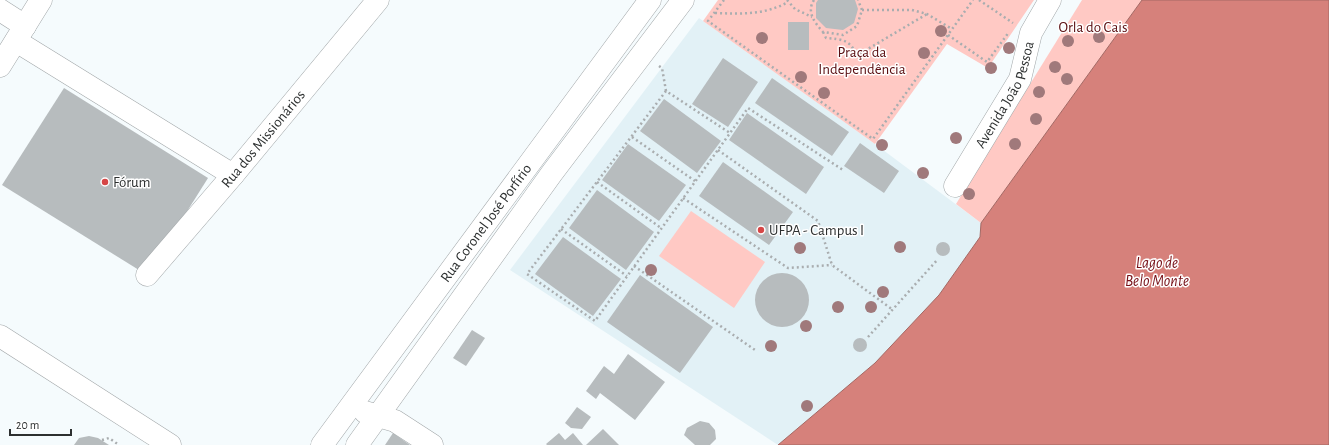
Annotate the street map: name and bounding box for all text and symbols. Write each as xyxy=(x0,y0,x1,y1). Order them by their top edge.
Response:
park label: Orla do Cais xyxy=(1058,20,1128,35)
street label: Avenida João Pessoa xyxy=(972,39,1036,151)
park label: Praça da Independência xyxy=(818,45,906,77)
street label: Rua dos Missionários xyxy=(218,87,308,190)
street label: Rua Coronel José Porfírio xyxy=(437,161,534,285)
place label: Fórum xyxy=(113,175,151,190)
marker: Fórum xyxy=(100,177,110,187)
place label: UFPA - Campus I xyxy=(769,223,864,238)
marker: UFPA - Campus I xyxy=(756,225,766,235)
water label: Lago de Belo Monte xyxy=(1125,255,1189,289)
scale bar xyxy=(10,411,71,437)
text: 20 m xyxy=(16,419,39,431)

